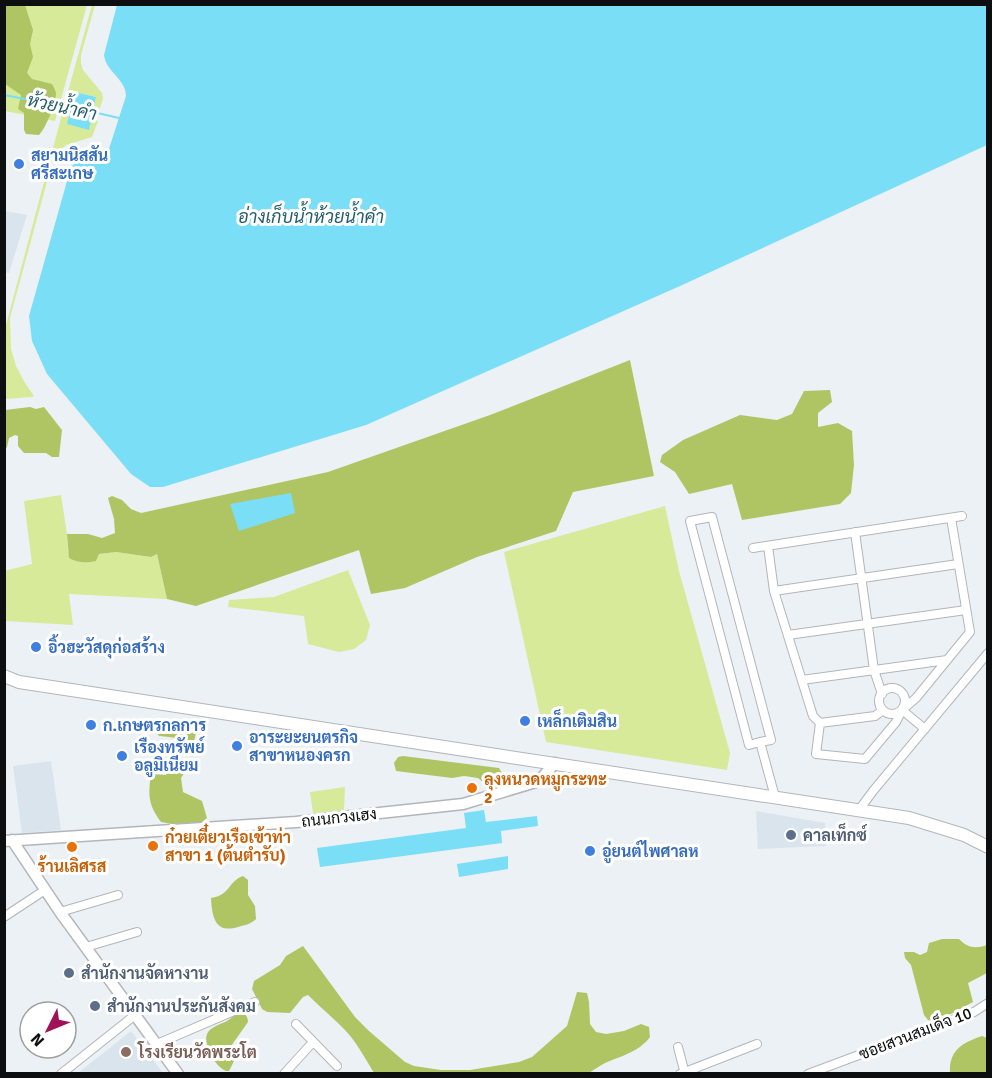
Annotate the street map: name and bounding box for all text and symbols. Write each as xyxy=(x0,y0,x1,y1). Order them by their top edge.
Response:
water label: ห้วยน้ำคำ xyxy=(25,84,100,125)
place label: สยามนิสสัน ศรีสะเกษ xyxy=(31,145,108,184)
marker: สยามนิสสัน ศรีสะเกษ xyxy=(12,157,26,171)
water label: อ่างเก็บน้ำห้วยน้ำคำ xyxy=(238,201,384,228)
place label: อิ้วฮะวัสดุก่อสร้าง xyxy=(48,634,165,659)
marker: อิ้วฮะวัสดุก่อสร้าง xyxy=(29,640,43,654)
place label: เหล็กเติมสิน xyxy=(537,708,617,732)
marker: เหล็กเติมสิน xyxy=(518,714,532,728)
place label: ก.เกษตรกลการ xyxy=(103,716,206,736)
marker: ก.เกษตรกลการ xyxy=(84,718,98,732)
place label: อาระยะยนตรกิจ สาขาหนองครก xyxy=(249,727,358,766)
place label: เรืองทรัพย์ อลูมิเนียม xyxy=(134,736,206,778)
marker: อาระยะยนตรกิจ สาขาหนองครก xyxy=(230,739,244,753)
marker: เรืองทรัพย์ อลูมิเนียม xyxy=(115,749,129,763)
place label: ลุงหนวดหมูกระทะ 2 xyxy=(484,770,607,808)
marker: ลุงหนวดหมูกระทะ 2 xyxy=(465,781,479,795)
street label: ถนนกวงเฮง xyxy=(300,804,378,832)
place label: คาลเท็กซ์ xyxy=(803,822,868,846)
place label: ก๋วยเตี๋ยวเรือเข้าท่า สาขา 1 (ต้นตำรับ) xyxy=(165,823,291,866)
marker: คาลเท็กซ์ xyxy=(784,828,798,842)
marker: ก๋วยเตี๋ยวเรือเข้าท่า สาขา 1 (ต้นตำรับ) xyxy=(146,839,160,853)
marker: ร้านเลิศรส xyxy=(65,840,79,854)
place label: อู่ยนต์ไพศาลห xyxy=(602,840,699,864)
marker: อู่ยนต์ไพศาลห xyxy=(583,844,597,858)
place label: ร้านเลิศรส xyxy=(38,855,107,877)
place label: สำนักงานจัดหางาน xyxy=(81,963,209,984)
marker: สำนักงานจัดหางาน xyxy=(62,966,76,980)
place label: สำนักงานประกันสังคม xyxy=(107,996,256,1017)
marker: สำนักงานประกันสังคม xyxy=(88,999,102,1013)
street label: ซอยสวนสมเด็จ 10 xyxy=(855,999,975,1065)
north arrow xyxy=(18,1000,78,1060)
text: N xyxy=(27,1029,49,1050)
place label: โรงเรียนวัดพระโต xyxy=(137,1041,257,1063)
marker: โรงเรียนวัดพระโต xyxy=(119,1045,133,1059)

